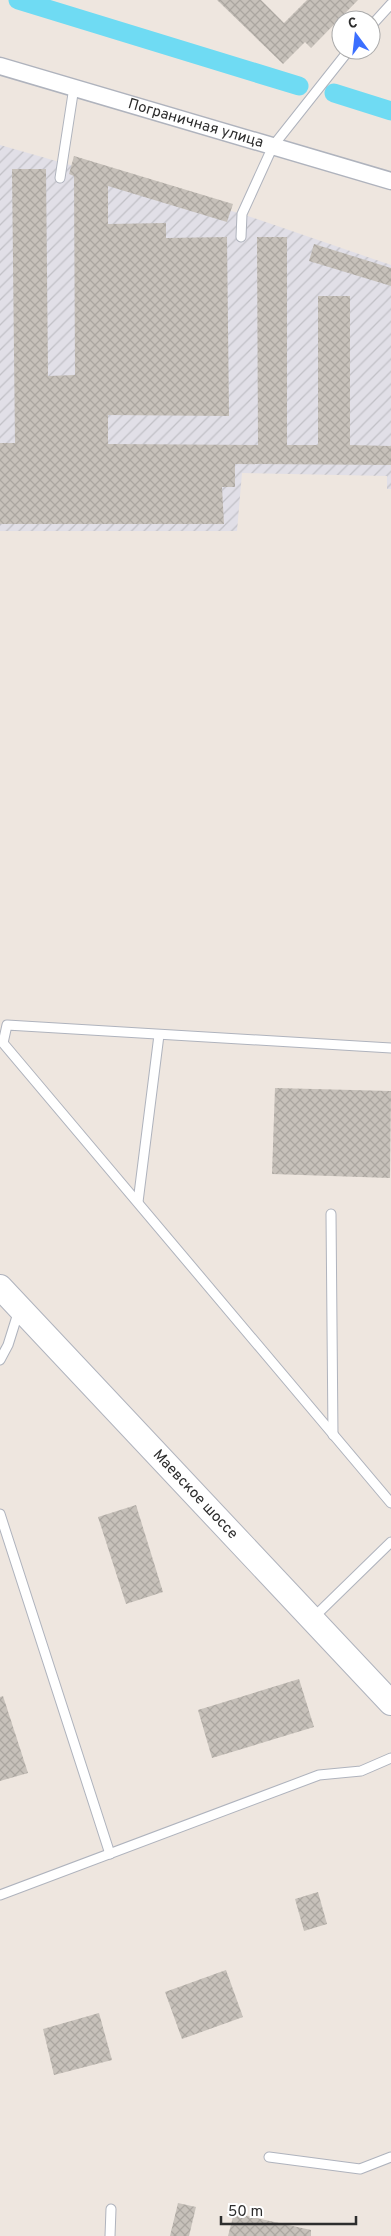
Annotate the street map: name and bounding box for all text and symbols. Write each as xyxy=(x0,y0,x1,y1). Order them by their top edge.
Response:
north arrow xyxy=(331,10,381,60)
text: С xyxy=(346,15,360,33)
street label: Пограничная улица xyxy=(126,95,266,152)
street label: Маевское шоссе xyxy=(148,1446,242,1544)
scale bar xyxy=(221,2194,356,2226)
text: 50 m xyxy=(228,2203,263,2222)

